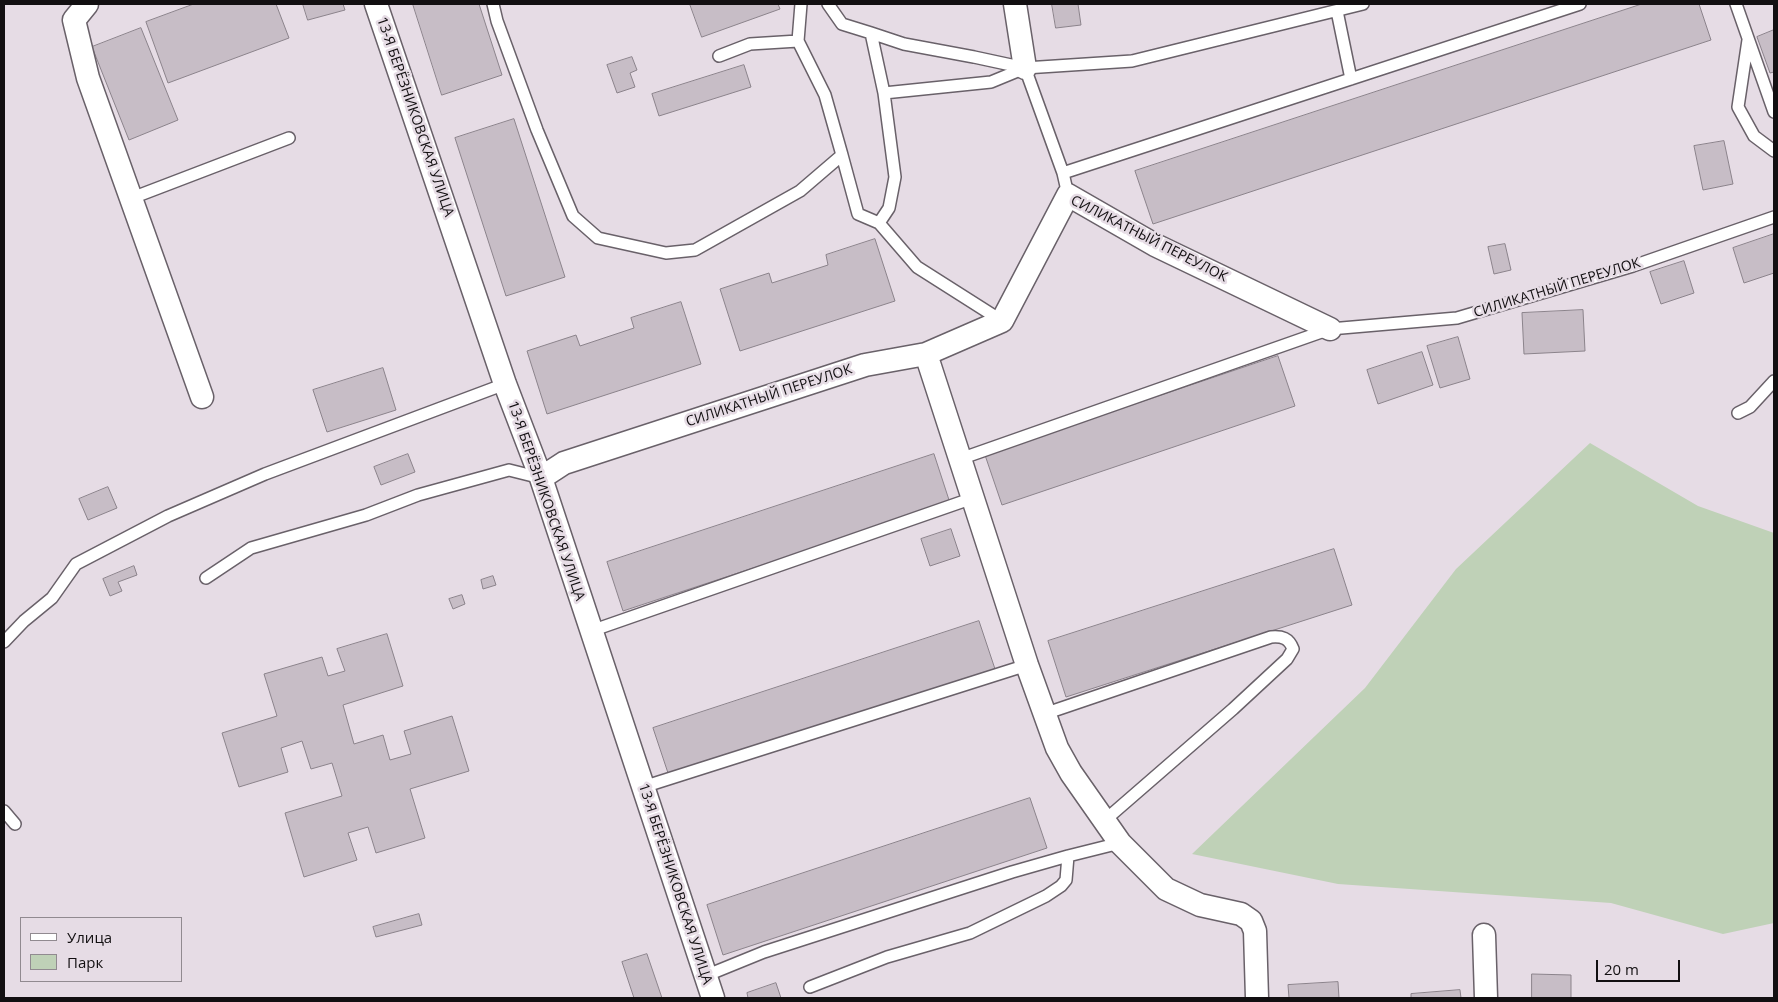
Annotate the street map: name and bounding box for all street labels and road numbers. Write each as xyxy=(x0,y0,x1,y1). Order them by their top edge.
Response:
street label: 13-Я БЕРЁЗНИКОВСКАЯ УЛИЦА xyxy=(373,15,457,219)
street label: СИЛИКАТНЫЙ ПЕРЕУЛОК xyxy=(1068,192,1230,286)
street label: СИЛИКАТНЫЙ ПЕРЕУЛОК xyxy=(1472,255,1642,321)
street label: СИЛИКАТНЫЙ ПЕРЕУЛОК xyxy=(684,361,854,431)
street label: 13-Я БЕРЁЗНИКОВСКАЯ УЛИЦА xyxy=(504,399,588,603)
street label: 13-Я БЕРЁЗНИКОВСКАЯ УЛИЦА xyxy=(635,781,715,987)

